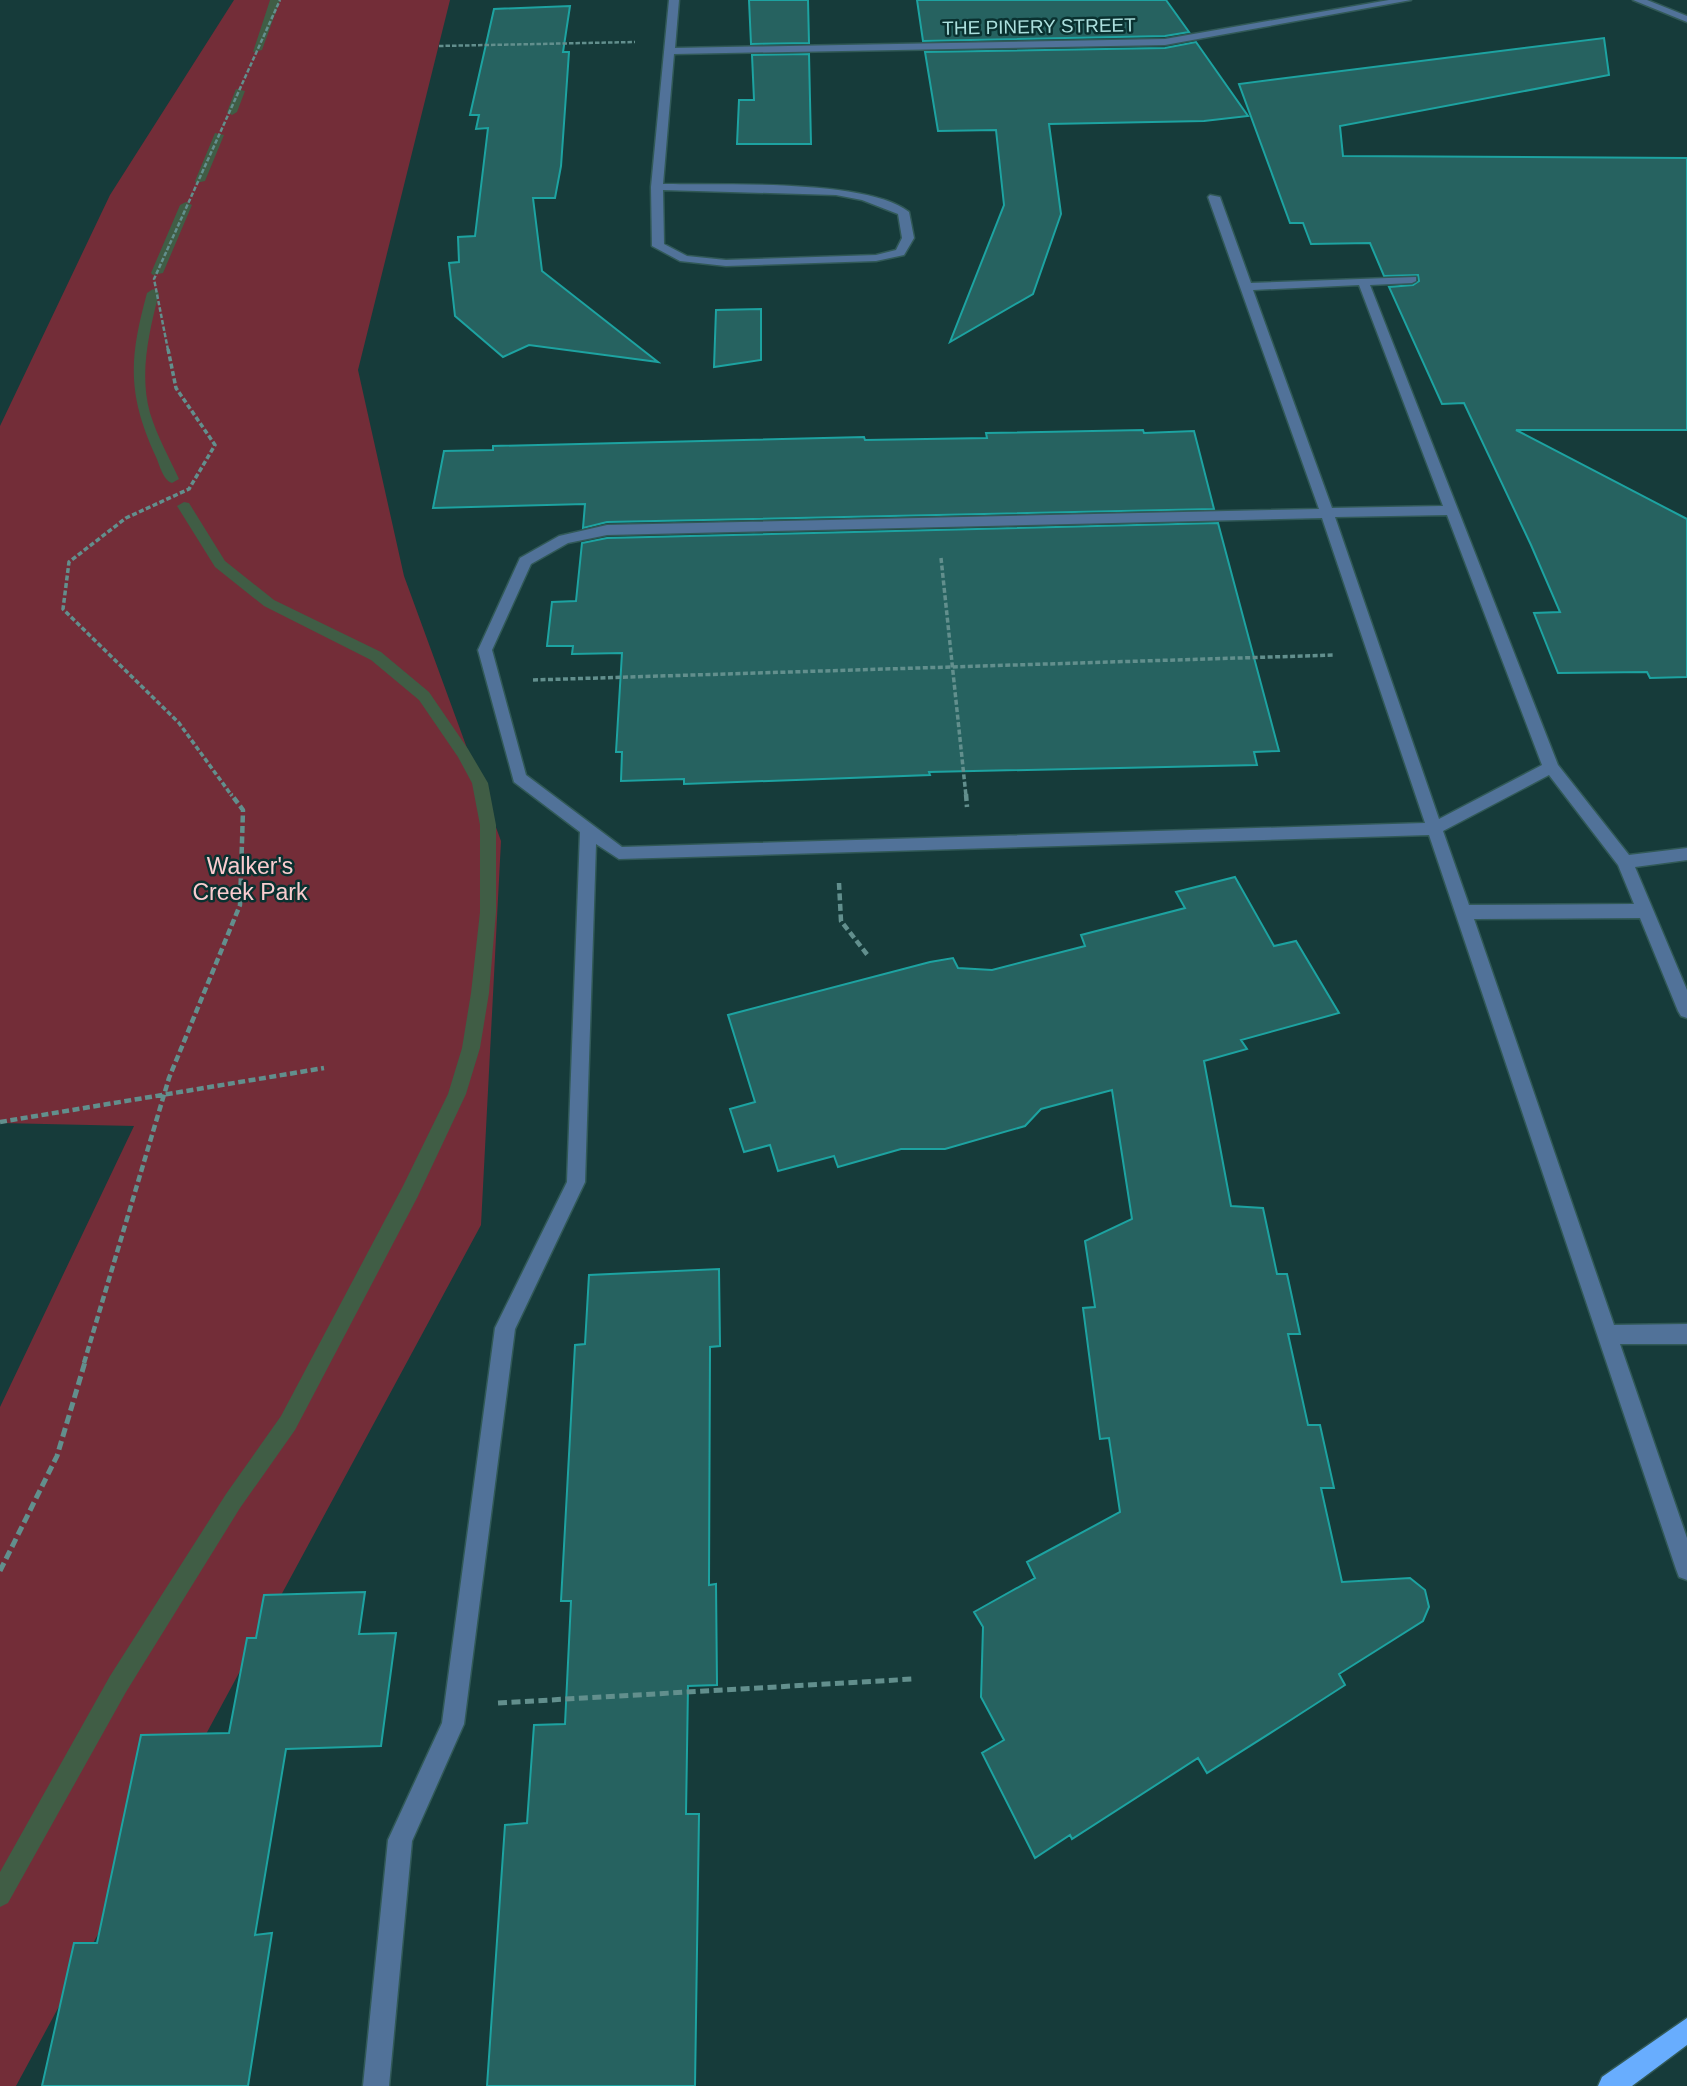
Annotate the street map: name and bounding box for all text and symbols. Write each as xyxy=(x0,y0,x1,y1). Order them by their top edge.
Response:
street label: THE PINERY STREET xyxy=(942,14,1136,39)
park label: Walker's Creek Park xyxy=(192,853,308,905)

